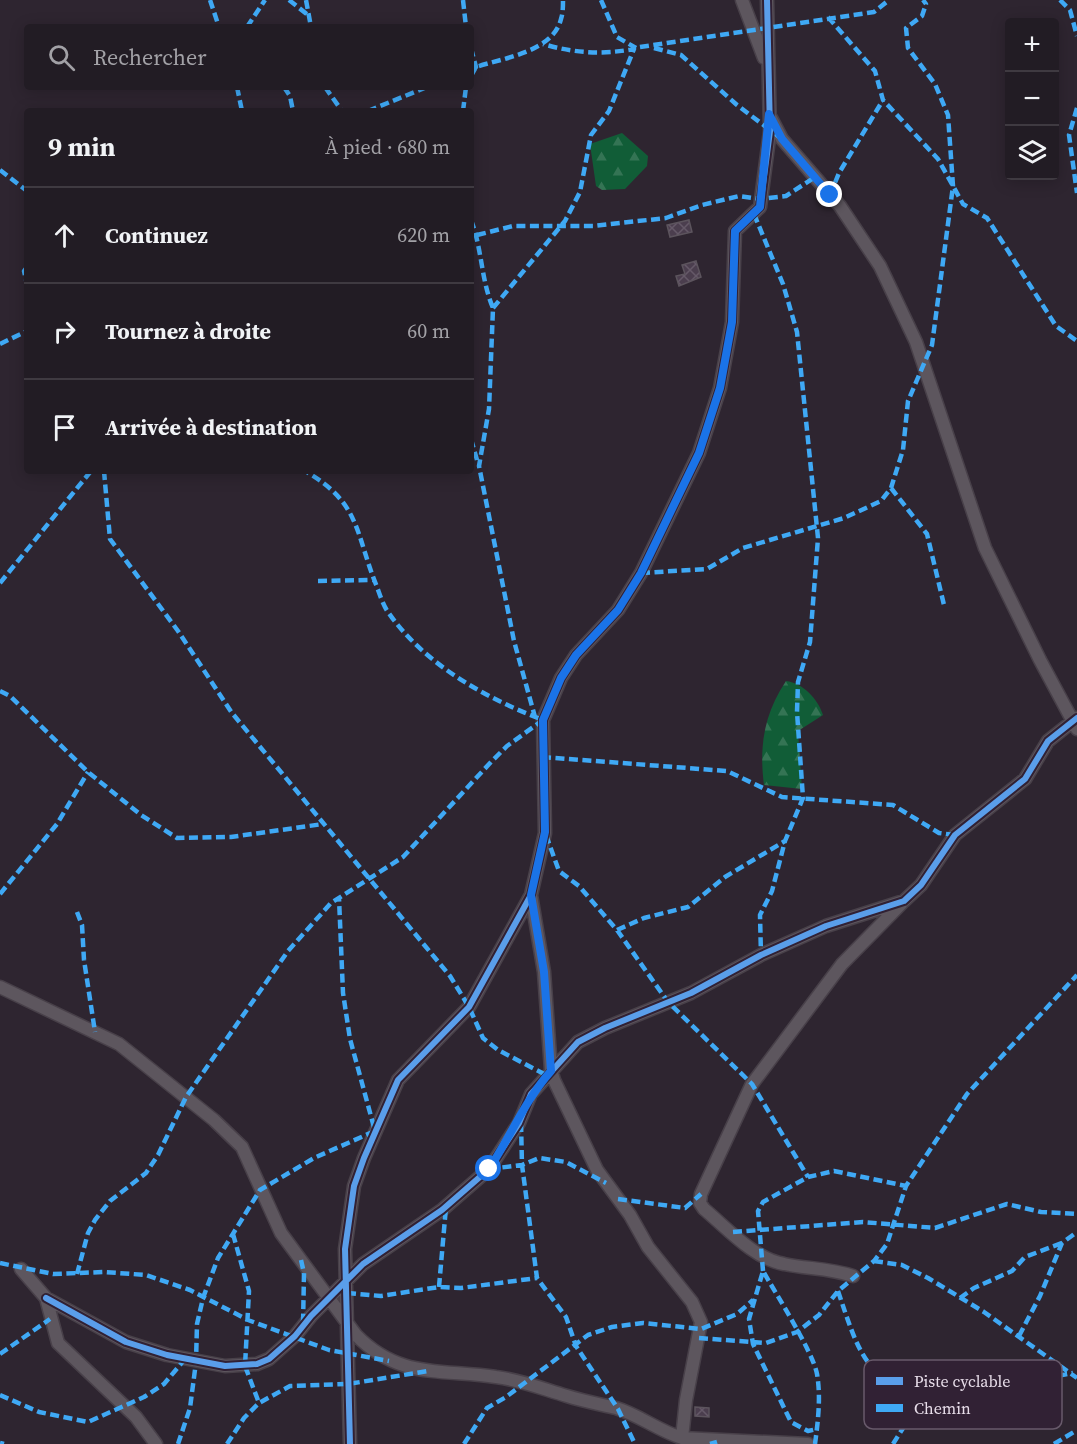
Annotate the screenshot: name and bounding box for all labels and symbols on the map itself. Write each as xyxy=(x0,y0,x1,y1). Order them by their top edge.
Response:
route end xyxy=(816,181,842,207)
route start xyxy=(475,1155,501,1181)
legend xyxy=(864,1360,1062,1429)
text: Piste cyclable xyxy=(914,1370,1010,1392)
text: Chemin xyxy=(914,1397,971,1419)

